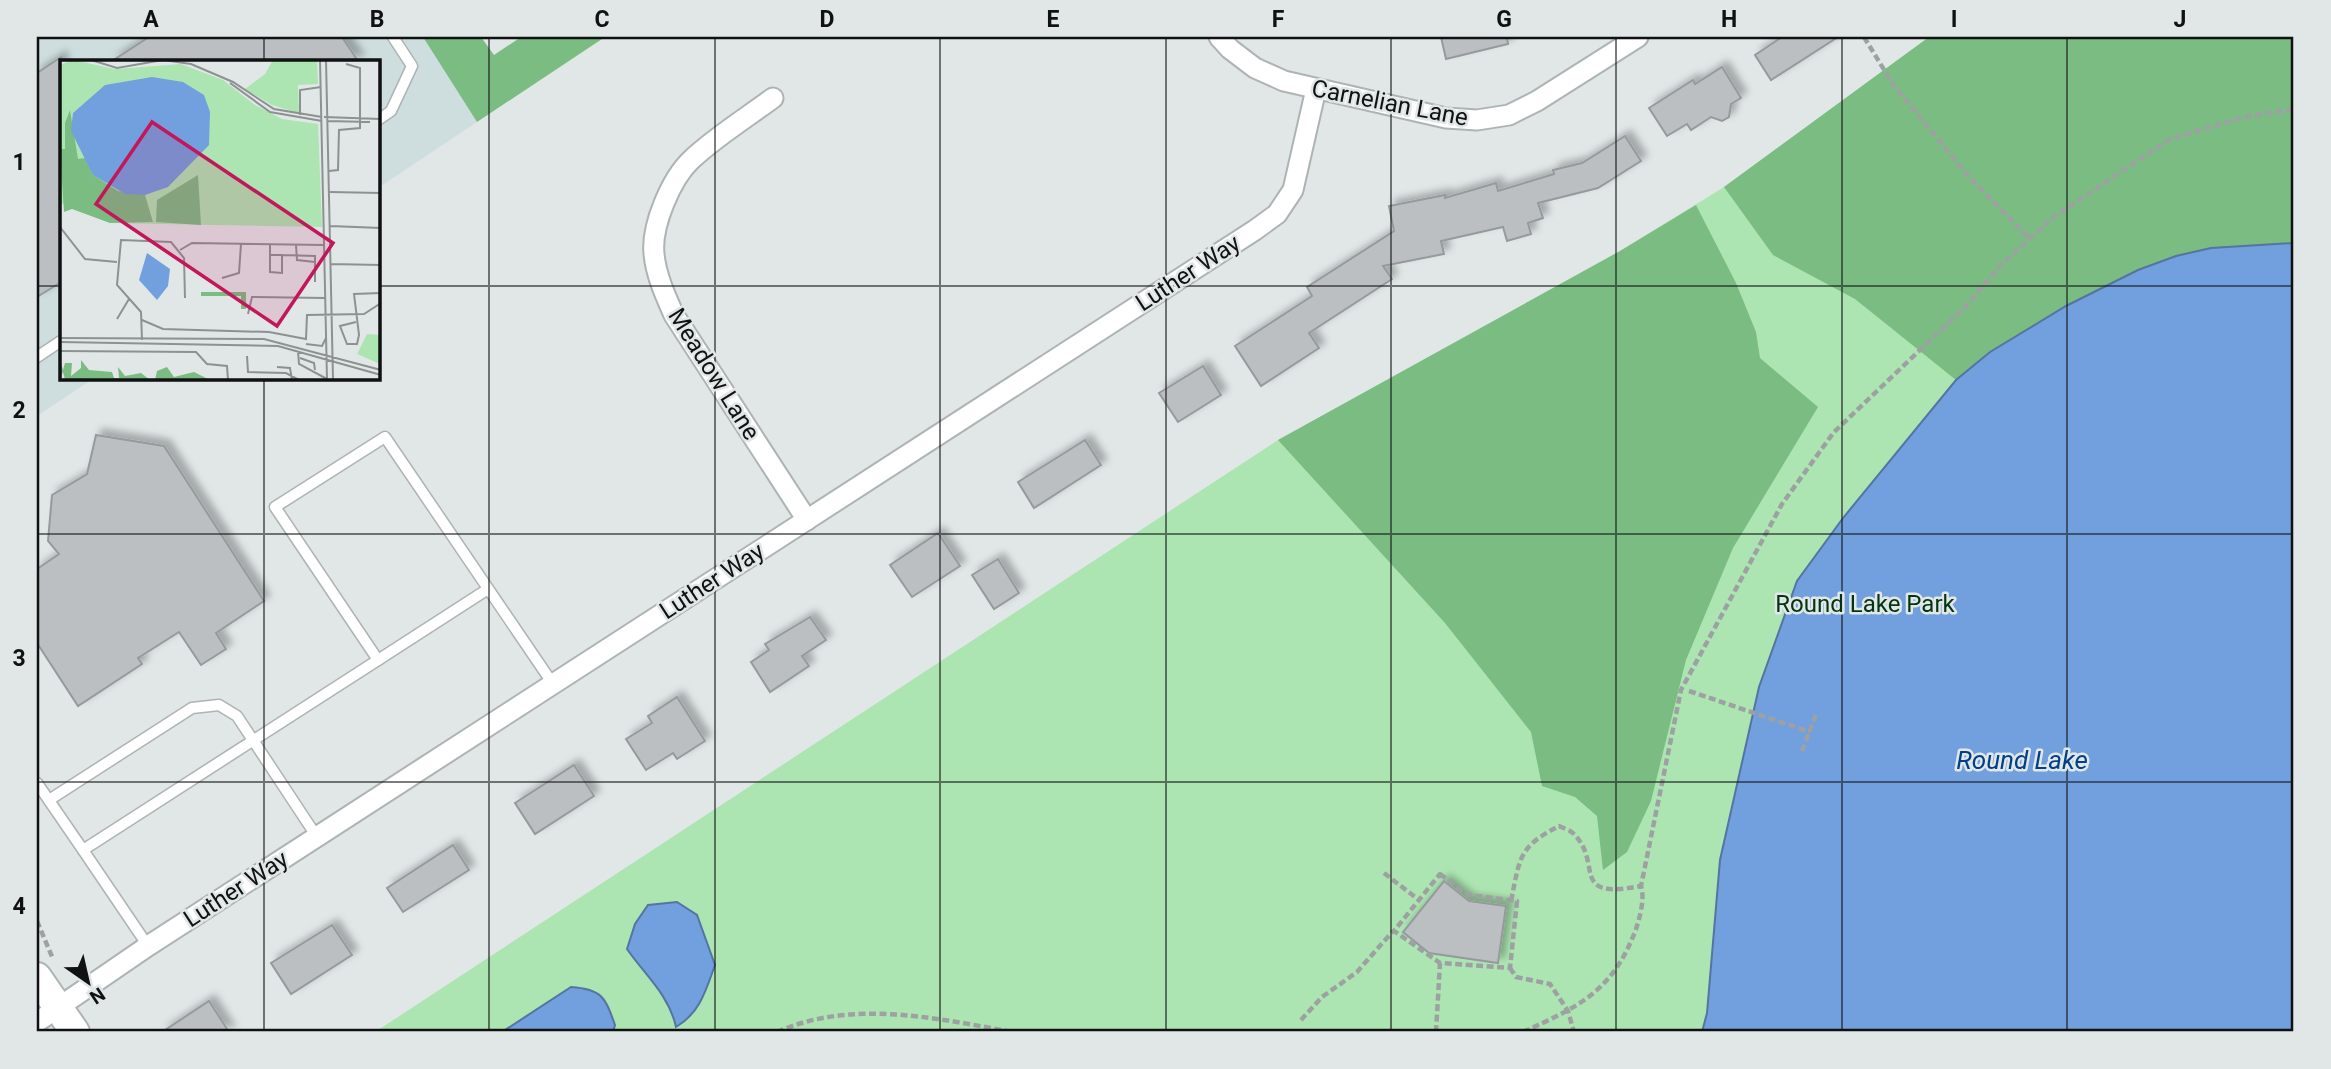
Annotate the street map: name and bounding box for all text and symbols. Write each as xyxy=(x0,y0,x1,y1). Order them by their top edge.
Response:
text: A xyxy=(143,6,159,33)
text: B xyxy=(370,6,384,33)
text: C xyxy=(594,6,610,33)
text: D xyxy=(820,6,834,33)
text: E xyxy=(1047,6,1060,33)
text: F xyxy=(1272,6,1285,33)
text: G xyxy=(1496,6,1512,33)
text: H xyxy=(1721,6,1737,33)
text: I xyxy=(1951,6,1957,33)
text: J xyxy=(2174,6,2186,33)
inset map xyxy=(60,60,380,380)
street label: Carnelian Lane xyxy=(1309,74,1471,132)
text: 1 xyxy=(12,149,26,176)
street label: Luther Way xyxy=(1131,229,1246,317)
street label: Meadow Lane xyxy=(662,303,766,445)
text: 2 xyxy=(12,397,26,424)
street label: Luther Way xyxy=(655,537,770,625)
park label: Round Lake Park xyxy=(1775,590,1956,618)
text: 3 xyxy=(12,645,26,672)
water label: Round Lake xyxy=(1956,745,2088,775)
street label: Luther Way xyxy=(179,845,294,933)
text: 4 xyxy=(12,893,26,920)
north arrow xyxy=(52,946,122,1016)
text: N xyxy=(85,982,109,1009)

